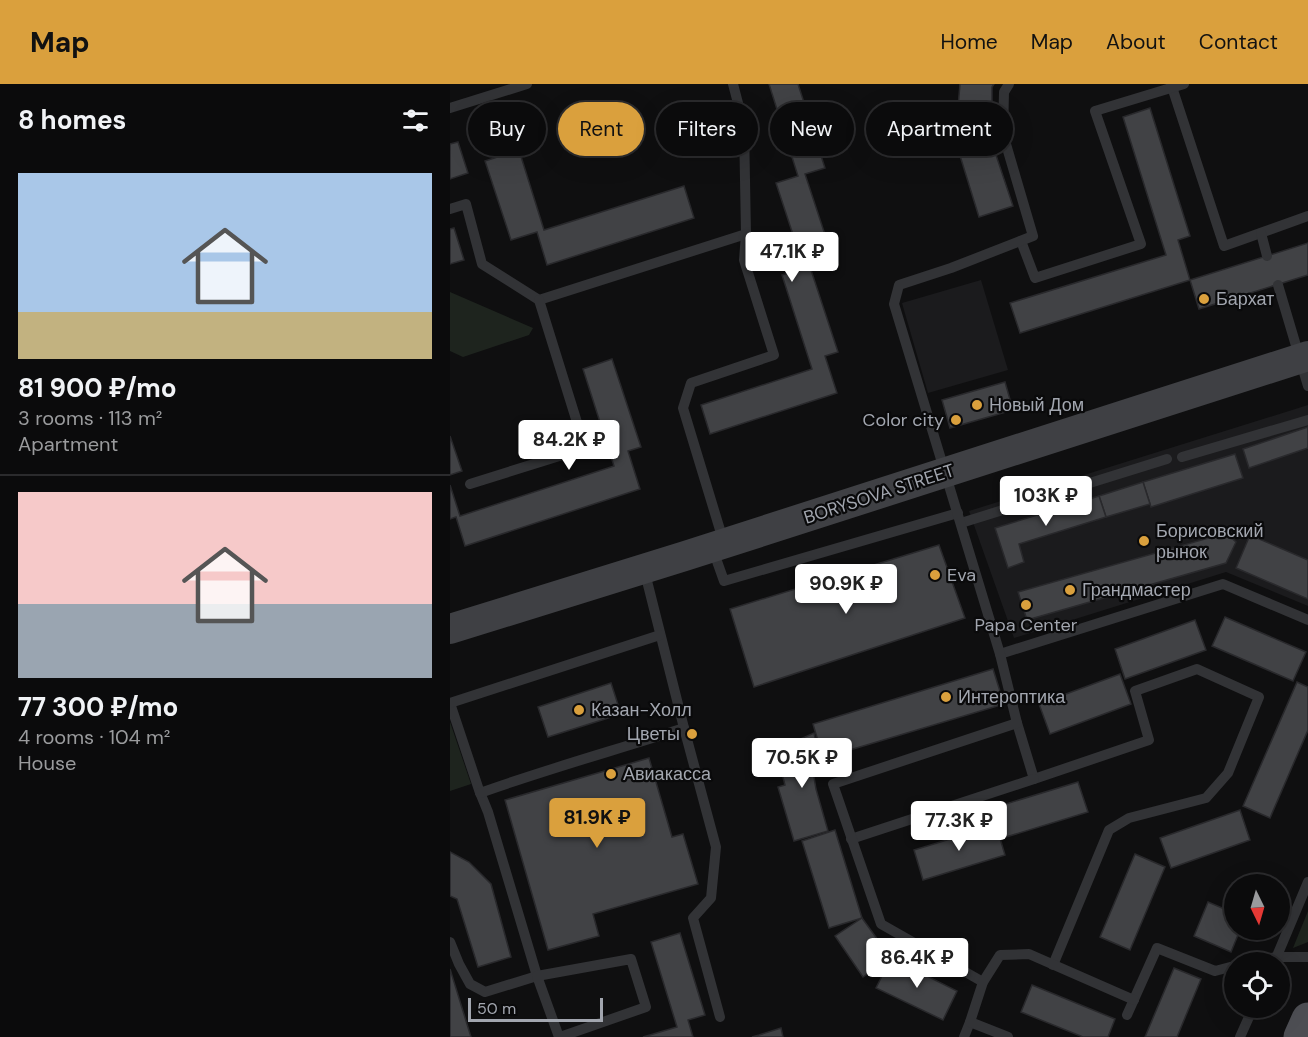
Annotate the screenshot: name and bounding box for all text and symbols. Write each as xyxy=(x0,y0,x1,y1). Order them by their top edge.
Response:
text: Map xyxy=(30,24,90,61)
text: Home xyxy=(940,28,998,56)
text: Map xyxy=(1031,28,1073,56)
text: About xyxy=(1106,28,1166,56)
text: Contact xyxy=(1199,28,1278,56)
chip: Buy xyxy=(468,102,546,156)
chip: Rent xyxy=(558,102,644,156)
chip: Filters xyxy=(656,102,758,156)
chip: New xyxy=(770,102,854,156)
chip: Apartment xyxy=(866,102,1013,156)
text: 8 homes xyxy=(18,103,126,137)
icon: filters xyxy=(399,104,432,137)
icon: home xyxy=(171,212,279,320)
pin: 47.1K ₽ xyxy=(737,232,847,283)
text: 47.1K ₽ xyxy=(759,238,825,264)
place label: Бархат xyxy=(1216,287,1274,311)
marker: Бархат xyxy=(1197,292,1211,306)
text: 81 900 ₽/mo xyxy=(18,371,177,405)
place label: Новый Дом xyxy=(989,393,1084,417)
marker: Новый Дом xyxy=(970,398,984,412)
text: 3 rooms · 113 m² xyxy=(18,405,162,431)
place label: Color city xyxy=(863,408,944,432)
marker: Color city xyxy=(949,413,963,427)
pin: 84.2K ₽ xyxy=(514,420,624,471)
text: 84.2K ₽ xyxy=(532,426,606,452)
text: Apartment xyxy=(18,431,118,457)
street label: BORYSOVA STREET xyxy=(801,458,957,530)
pin: 103K ₽ xyxy=(997,476,1095,527)
text: 103K ₽ xyxy=(1014,482,1078,508)
place label: Борисовский рынок xyxy=(1156,519,1263,564)
icon: home xyxy=(171,531,279,639)
marker: Борисовский рынок xyxy=(1137,534,1151,548)
place label: Eva xyxy=(947,563,976,587)
pin: 90.9K ₽ xyxy=(791,564,901,615)
marker: Eva xyxy=(928,568,942,582)
text: 90.9K ₽ xyxy=(809,570,883,596)
place label: Грандмастер xyxy=(1082,578,1191,602)
marker: Грандмастер xyxy=(1063,583,1077,597)
marker: Papa Center xyxy=(1019,598,1033,612)
place label: Papa Center xyxy=(975,613,1078,637)
place label: Интероптика xyxy=(958,685,1066,709)
text: 77 300 ₽/mo xyxy=(18,690,178,724)
marker: Интероптика xyxy=(939,690,953,704)
place label: Казан-Холл xyxy=(591,698,692,722)
marker: Казан-Холл xyxy=(572,703,586,717)
place label: Цветы xyxy=(627,722,680,746)
text: 4 rooms · 104 m² xyxy=(18,724,170,750)
marker: Цветы xyxy=(685,727,699,741)
pin: 70.5K ₽ xyxy=(747,738,857,789)
text: 70.5K ₽ xyxy=(766,744,838,770)
text: House xyxy=(18,750,76,776)
place label: Авиакасса xyxy=(623,762,712,786)
marker: Авиакасса xyxy=(604,767,618,781)
pin: 81.9K ₽ xyxy=(542,798,652,849)
pin: 77.3K ₽ xyxy=(904,801,1014,852)
text: 81.9K ₽ xyxy=(563,804,631,830)
text: 77.3K ₽ xyxy=(925,807,993,833)
north arrow xyxy=(1224,874,1290,940)
map controls xyxy=(1224,874,1290,1018)
pin: 86.4K ₽ xyxy=(862,938,972,989)
text: 86.4K ₽ xyxy=(880,944,954,970)
button: locate xyxy=(1224,952,1290,1018)
scale bar xyxy=(468,995,603,1022)
text: 50 m xyxy=(477,998,516,1019)

